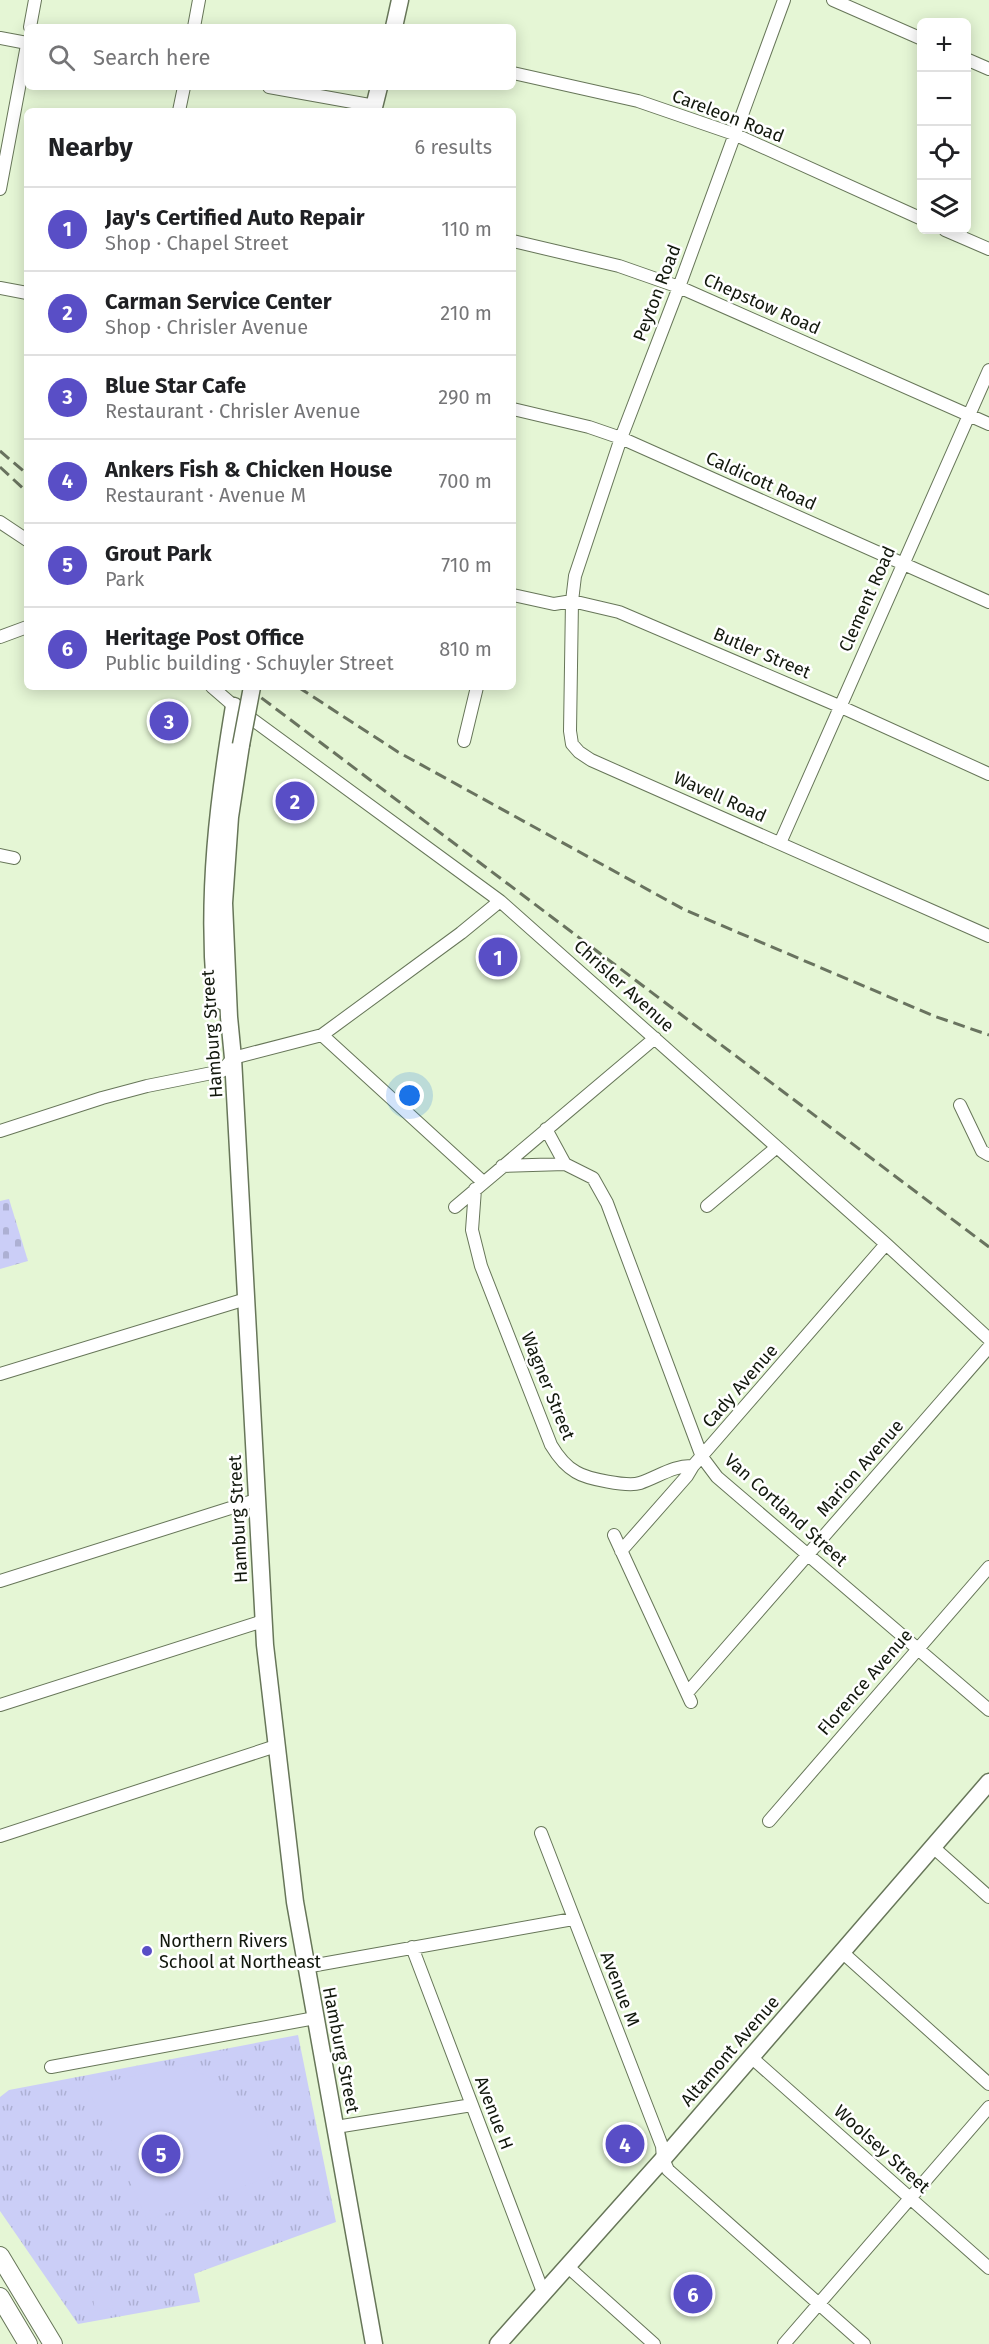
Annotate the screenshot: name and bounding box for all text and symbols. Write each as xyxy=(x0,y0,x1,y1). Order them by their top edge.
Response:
map controls xyxy=(917,18,971,234)
button: + xyxy=(917,18,971,72)
search box xyxy=(24,24,516,90)
icon: search xyxy=(45,41,78,74)
text: Search here xyxy=(93,44,211,71)
button: − xyxy=(917,72,971,126)
street label: Careleon Road xyxy=(669,85,787,147)
button: locate xyxy=(917,126,971,180)
text: Nearby xyxy=(48,132,133,163)
text: 6 results xyxy=(415,135,492,159)
button: layers xyxy=(917,180,971,234)
text: Jay's Certified Auto Repair xyxy=(105,204,365,231)
text: 1 xyxy=(63,217,72,241)
text: 110 m xyxy=(441,217,492,241)
text: Shop · Chapel Street xyxy=(105,231,288,255)
street label: Peyton Road xyxy=(628,241,686,345)
street label: Chepstow Road xyxy=(700,268,824,340)
text: Carman Service Center xyxy=(105,288,331,315)
text: 2 xyxy=(62,301,73,325)
text: 210 m xyxy=(440,301,492,325)
text: Shop · Chrisler Avenue xyxy=(105,315,308,339)
text: Blue Star Cafe xyxy=(105,372,246,399)
text: 3 xyxy=(62,385,73,409)
text: 290 m xyxy=(438,385,492,409)
text: Restaurant · Chrisler Avenue xyxy=(105,399,360,423)
street label: Caldicott Road xyxy=(702,447,820,515)
text: Ankers Fish & Chicken House xyxy=(105,456,392,483)
text: 4 xyxy=(62,469,73,493)
text: 700 m xyxy=(439,469,492,493)
text: Restaurant · Avenue M xyxy=(105,483,306,507)
text: Grout Park xyxy=(105,540,212,567)
street label: Clement Road xyxy=(834,543,900,655)
text: 5 xyxy=(62,553,73,577)
text: 710 m xyxy=(441,553,492,577)
text: Park xyxy=(105,567,144,591)
street label: Butler Street xyxy=(710,623,814,683)
text: Heritage Post Office xyxy=(105,624,304,651)
text: 6 xyxy=(62,637,73,661)
text: 810 m xyxy=(439,637,492,661)
text: Public building · Schuyler Street xyxy=(105,651,394,675)
pin: 3 xyxy=(150,698,188,744)
street label: Wavell Road xyxy=(670,767,770,827)
pin: 2 xyxy=(276,778,314,824)
pin: 1 xyxy=(478,934,518,980)
street label: Chrisler Avenue xyxy=(569,935,679,1037)
street label: Hamburg Street xyxy=(197,969,227,1099)
your location xyxy=(395,1081,424,1110)
street label: Wagner Street xyxy=(516,1329,580,1444)
street label: Cady Avenue xyxy=(698,1340,782,1432)
street label: Marion Avenue xyxy=(812,1415,908,1521)
street label: Van Cortland Street xyxy=(720,1449,852,1571)
street label: Hamburg Street xyxy=(224,1454,252,1584)
street label: Florence Avenue xyxy=(813,1624,917,1740)
place label: Northern Rivers School at Northeast xyxy=(159,1930,322,1973)
marker: Northern Rivers School at Northeast xyxy=(140,1944,154,1958)
street label: Avenue M xyxy=(596,1948,644,2030)
street label: Hamburg Street xyxy=(318,1985,364,2116)
street label: Altamont Avenue xyxy=(676,1991,784,2111)
street label: Avenue H xyxy=(470,2073,518,2153)
street label: Woolsey Street xyxy=(829,2100,935,2198)
pin: 4 xyxy=(606,2122,644,2166)
pin: 5 xyxy=(142,2132,180,2176)
pin: 6 xyxy=(674,2272,712,2316)

